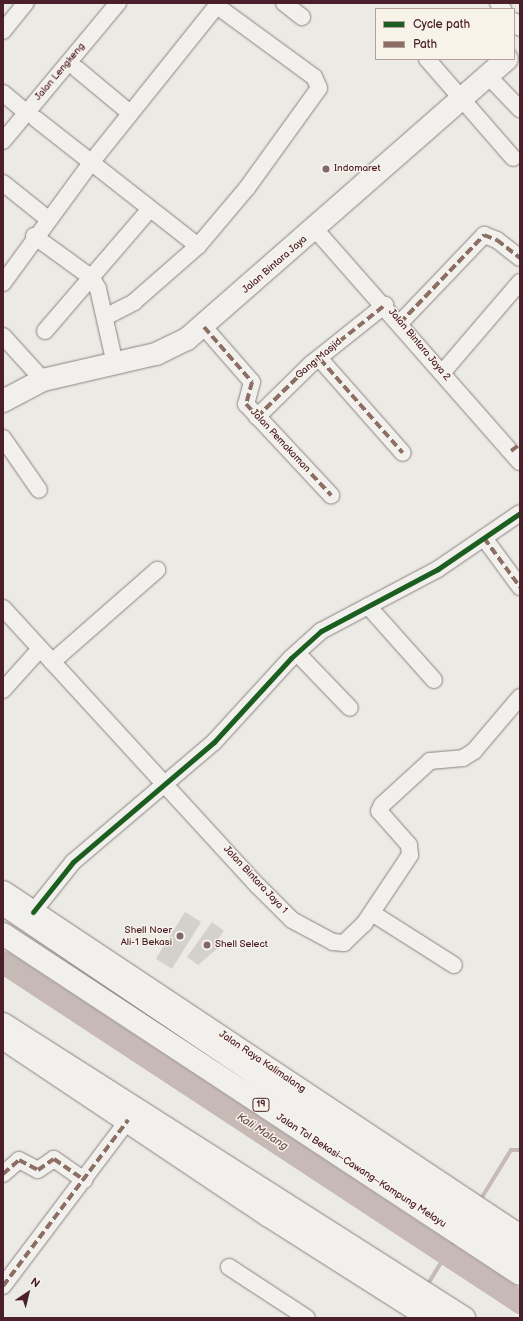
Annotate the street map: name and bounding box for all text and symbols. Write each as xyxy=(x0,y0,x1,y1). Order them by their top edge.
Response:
legend xyxy=(375,8,515,60)
text: Cycle path xyxy=(413,17,470,32)
text: Path xyxy=(413,37,437,52)
street label: Jalan Lengkeng xyxy=(32,41,88,103)
place label: Indomaret xyxy=(334,163,380,175)
marker: Indomaret xyxy=(321,164,331,174)
street label: Jalan Bintara Jaya xyxy=(240,233,310,297)
street label: Jalan Bintara Jaya 2 xyxy=(385,306,453,384)
street label: Gang Masjid xyxy=(293,336,345,382)
street label: Jalan Pemakaman xyxy=(247,407,313,475)
street label: Jalan Bintara Jaya 1 xyxy=(220,843,290,917)
place label: Shell Noer Ali-1 Bekasi xyxy=(121,924,172,948)
marker: Shell Noer Ali-1 Bekasi xyxy=(175,931,185,941)
place label: Shell Select xyxy=(215,939,268,951)
marker: Shell Select xyxy=(202,940,212,950)
street label: Jalan Raya Kalimalang xyxy=(216,1029,308,1095)
road number: 19 xyxy=(252,1098,270,1112)
water label: Kali Malang xyxy=(234,1111,290,1153)
street label: Jalan Tol Bekasi–Cawang–Kampung Melayu xyxy=(274,1111,448,1231)
north arrow xyxy=(8,1273,48,1313)
text: N xyxy=(28,1275,42,1290)

